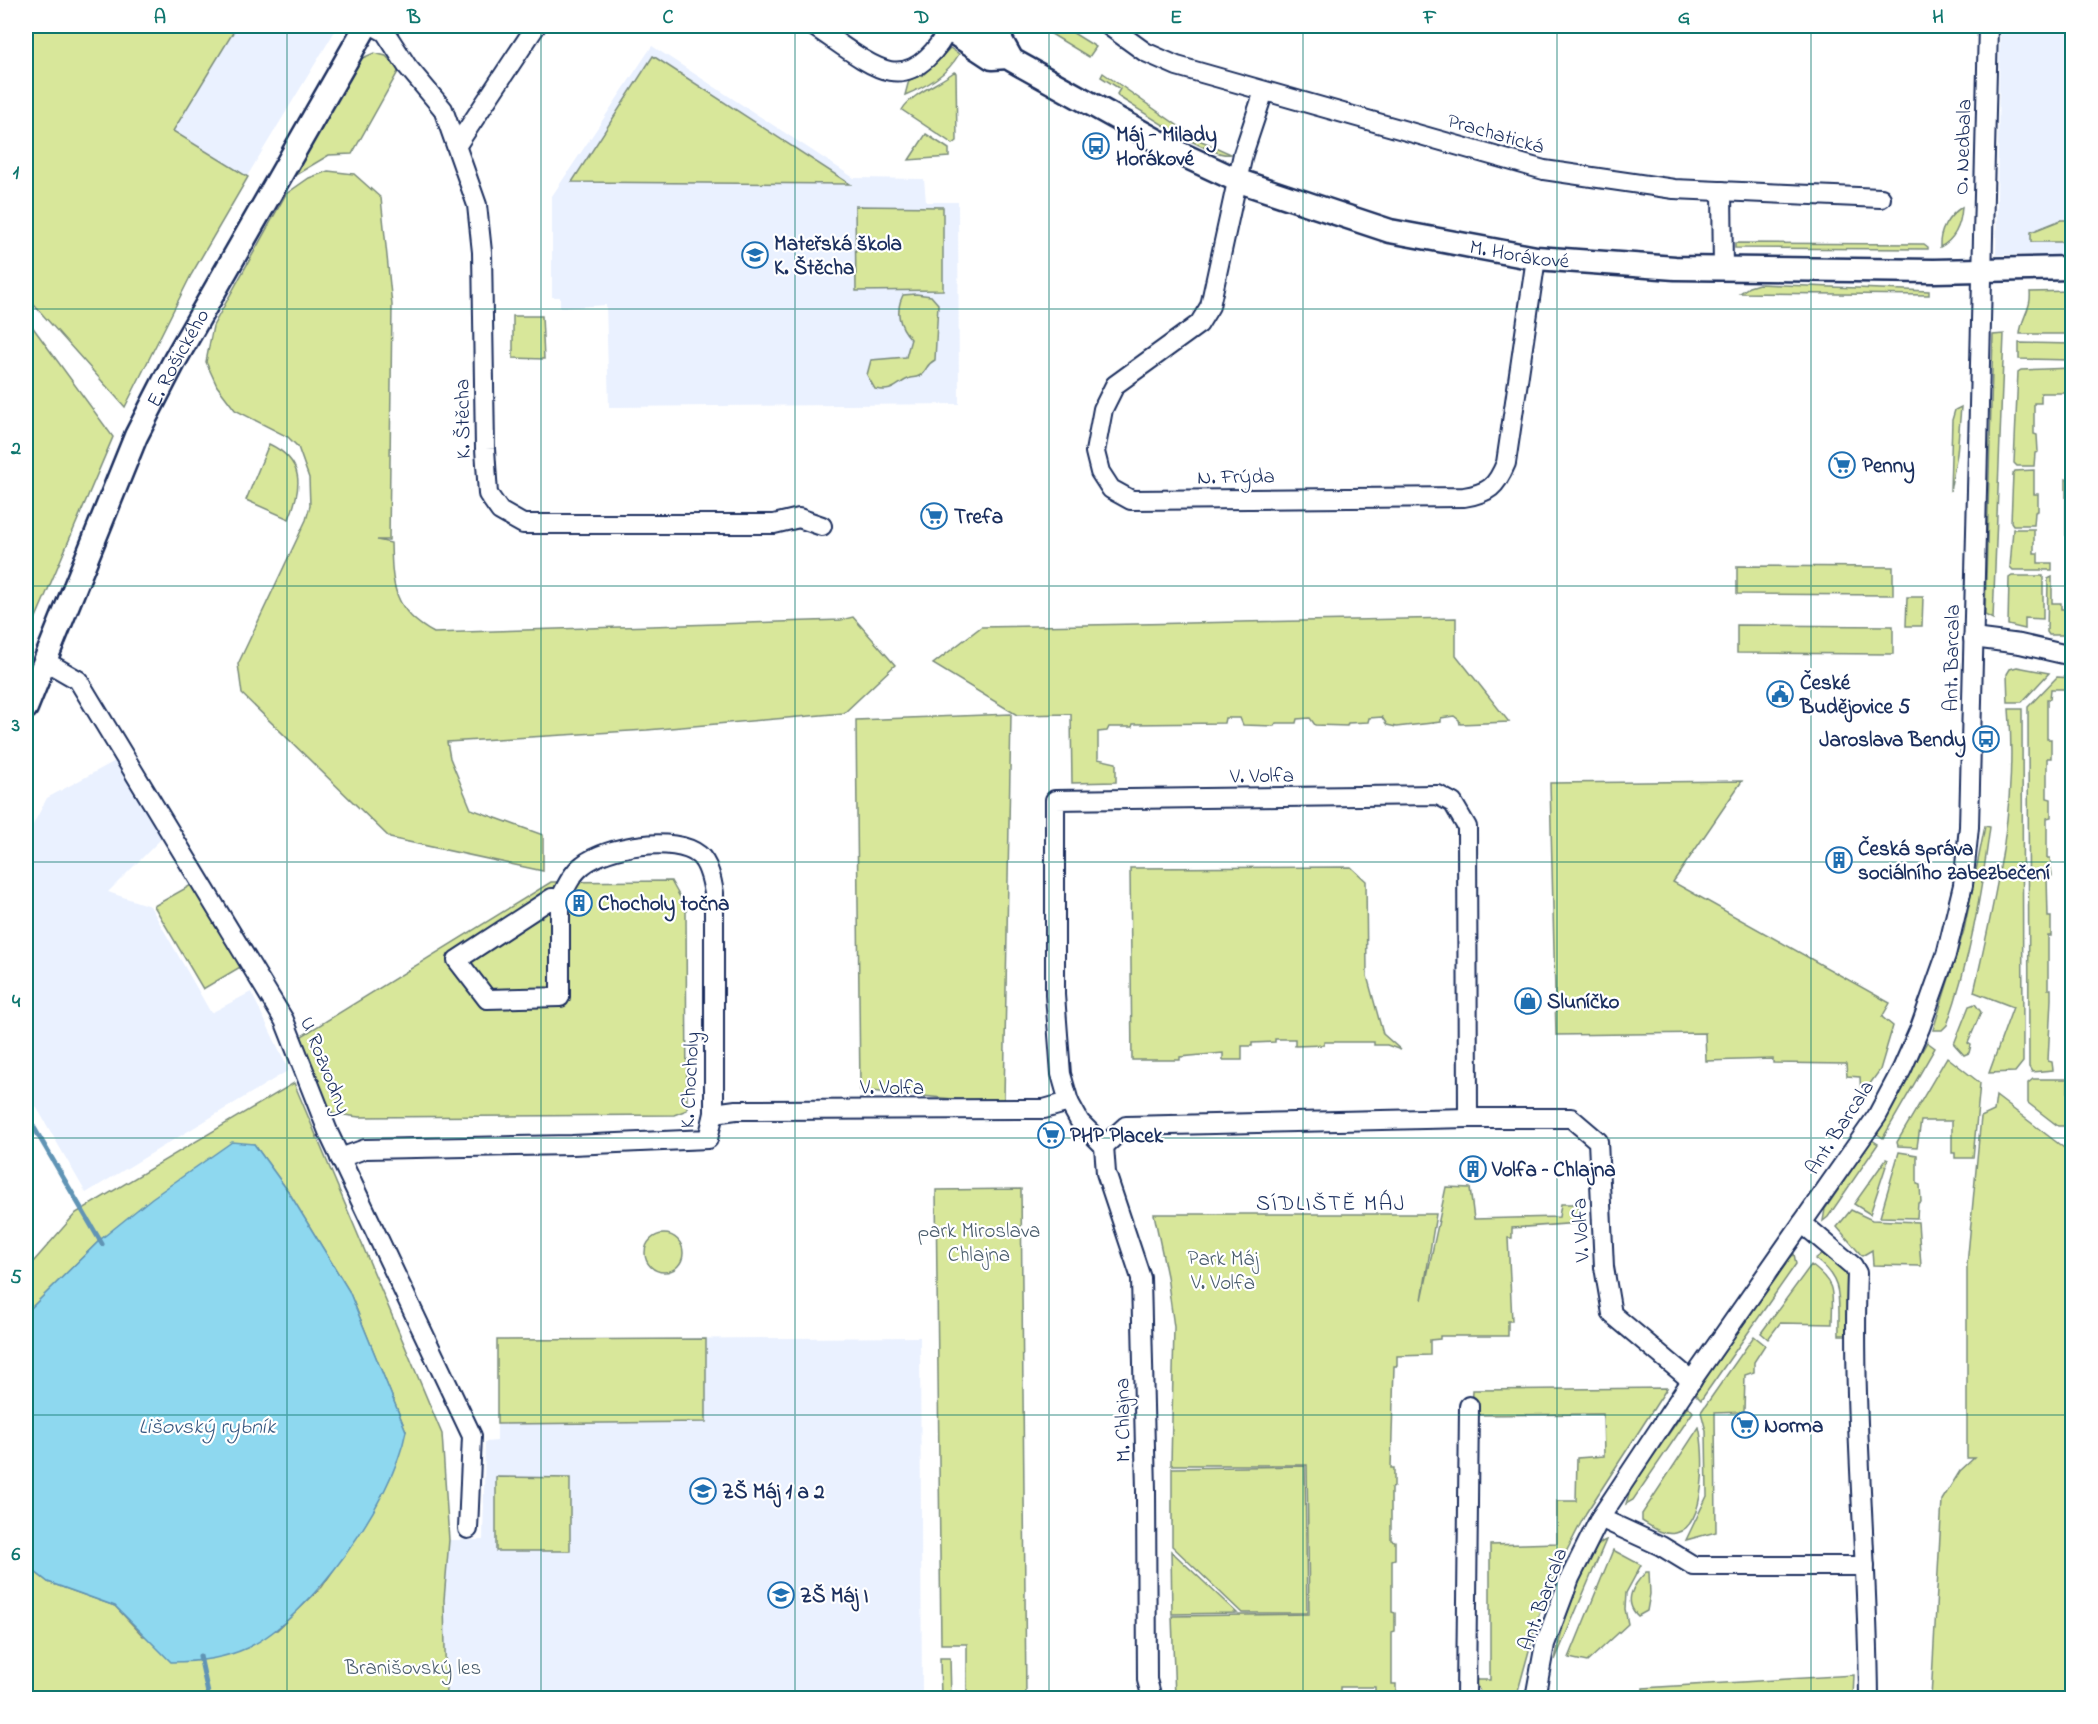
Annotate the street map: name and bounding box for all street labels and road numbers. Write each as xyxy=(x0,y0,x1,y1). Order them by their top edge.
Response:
street label: O. Nedbala xyxy=(1947,99,1981,196)
street label: Prachatická xyxy=(1444,107,1548,163)
street label: M. Horákové xyxy=(1467,233,1571,277)
street label: E. Rošického xyxy=(140,304,218,413)
street label: K. Štěcha xyxy=(448,379,480,459)
street label: N. Frýda xyxy=(1197,462,1275,496)
street label: Ant. Barcala xyxy=(1937,604,1969,712)
street label: V. Volfa xyxy=(1229,761,1294,793)
street label: U Rozvodny xyxy=(289,1013,357,1120)
street label: K. Chocholy xyxy=(673,1031,711,1129)
street label: V. Volfa xyxy=(859,1074,924,1104)
street label: Ant. Barcala xyxy=(1799,1075,1883,1181)
street label: V. Volfa xyxy=(1565,1197,1599,1264)
street label: M. Chlajna xyxy=(1108,1377,1140,1462)
street label: Ant. Barcala xyxy=(1511,1544,1576,1655)

